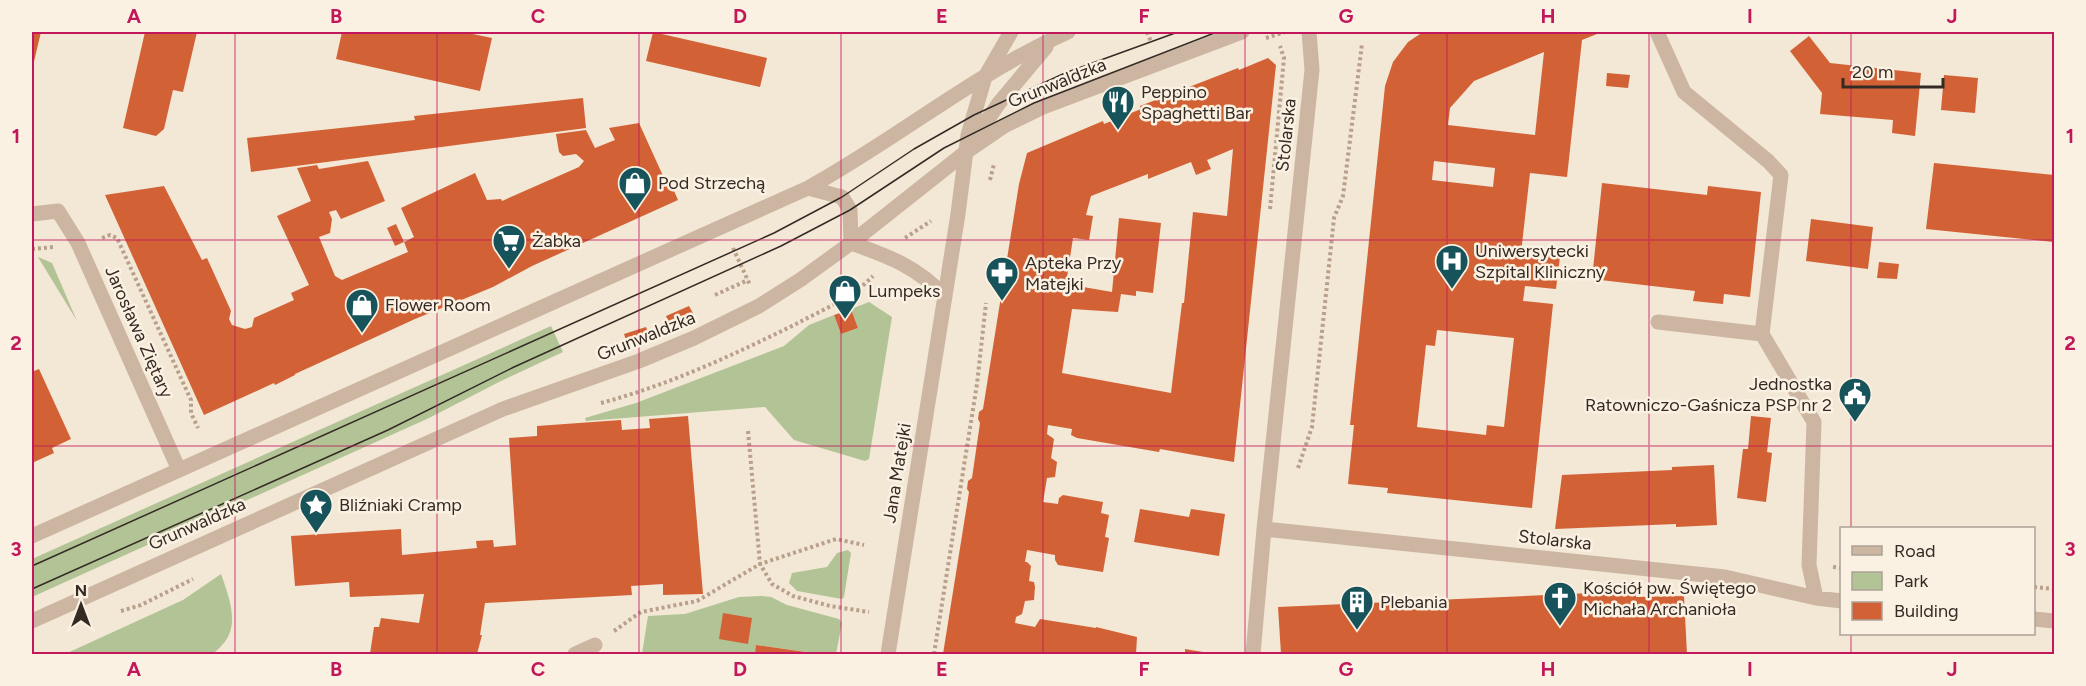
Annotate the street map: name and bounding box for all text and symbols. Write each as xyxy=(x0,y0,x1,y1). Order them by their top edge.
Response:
text: A xyxy=(127,4,142,28)
text: B xyxy=(330,4,342,28)
text: C xyxy=(531,4,545,28)
text: D xyxy=(733,4,747,28)
text: E xyxy=(936,4,948,28)
text: F xyxy=(1138,4,1150,28)
text: G xyxy=(1339,4,1354,28)
text: H xyxy=(1541,4,1556,28)
text: I xyxy=(1747,4,1753,28)
text: J xyxy=(1946,4,1958,28)
scale bar xyxy=(1843,51,1944,89)
street label: Grunwaldzka xyxy=(1005,53,1109,113)
text: 20 m xyxy=(1852,61,1893,83)
place label: Peppino Spaghetti Bar xyxy=(1141,81,1251,124)
restaurant icon: Peppino Spaghetti Bar xyxy=(1100,84,1136,131)
street label: Stolarska xyxy=(1271,97,1301,173)
text: 1 xyxy=(12,124,20,148)
text: 1 xyxy=(2066,124,2074,148)
shop icon: Pod Strzechą xyxy=(617,165,653,212)
place label: Pod Strzechą xyxy=(658,172,765,194)
supermarket icon: Żabka xyxy=(491,223,527,270)
place label: Żabka xyxy=(532,230,581,252)
place label: Uniwersytecki Szpital Kliniczny xyxy=(1475,240,1606,283)
hospital icon: Uniwersytecki Szpital Kliniczny xyxy=(1434,243,1470,290)
place label: Apteka Przy Matejki xyxy=(1025,252,1122,295)
pharmacy icon: Apteka Przy Matejki xyxy=(984,255,1020,302)
street label: Jarosława Ziętary xyxy=(100,263,178,402)
shop icon: Lumpeks xyxy=(827,273,863,320)
place label: Lumpeks xyxy=(868,280,940,302)
shop icon: Flower Room xyxy=(344,287,380,334)
place label: Flower Room xyxy=(385,294,491,316)
street label: Grunwaldzka xyxy=(594,306,698,366)
text: 2 xyxy=(10,331,22,355)
text: 2 xyxy=(2064,331,2076,355)
place label: Jednostka Ratowniczo-Gaśnicza PSP nr 2 xyxy=(1585,373,1832,416)
public building icon: Jednostka Ratowniczo-Gaśnicza PSP nr 2 xyxy=(1837,376,1873,423)
street label: Jana Matejki xyxy=(878,421,916,525)
place icon: Bliźniaki Cramp xyxy=(298,487,334,534)
street label: Grunwaldzka xyxy=(145,493,249,555)
place label: Bliźniaki Cramp xyxy=(339,494,462,516)
street label: Stolarska xyxy=(1517,525,1593,555)
legend xyxy=(1840,527,2035,635)
text: 3 xyxy=(10,537,22,561)
text: 3 xyxy=(2064,537,2076,561)
text: Road xyxy=(1894,540,1935,562)
text: Park xyxy=(1894,570,1929,592)
north arrow xyxy=(51,575,111,635)
place label: Kościół pw. Świętego Michała Archanioła xyxy=(1583,577,1756,620)
church icon: Kościół pw. Świętego Michała Archanioła xyxy=(1542,580,1578,627)
text: N xyxy=(75,581,87,600)
building icon: Plebania xyxy=(1339,584,1375,631)
place label: Plebania xyxy=(1380,591,1447,613)
text: Building xyxy=(1894,600,1959,622)
text: A xyxy=(127,657,142,681)
text: B xyxy=(330,657,342,681)
text: C xyxy=(531,657,545,681)
text: D xyxy=(733,657,747,681)
text: E xyxy=(936,657,948,681)
text: F xyxy=(1138,657,1150,681)
text: G xyxy=(1339,657,1354,681)
text: H xyxy=(1541,657,1556,681)
text: I xyxy=(1747,657,1753,681)
text: J xyxy=(1946,657,1958,681)

